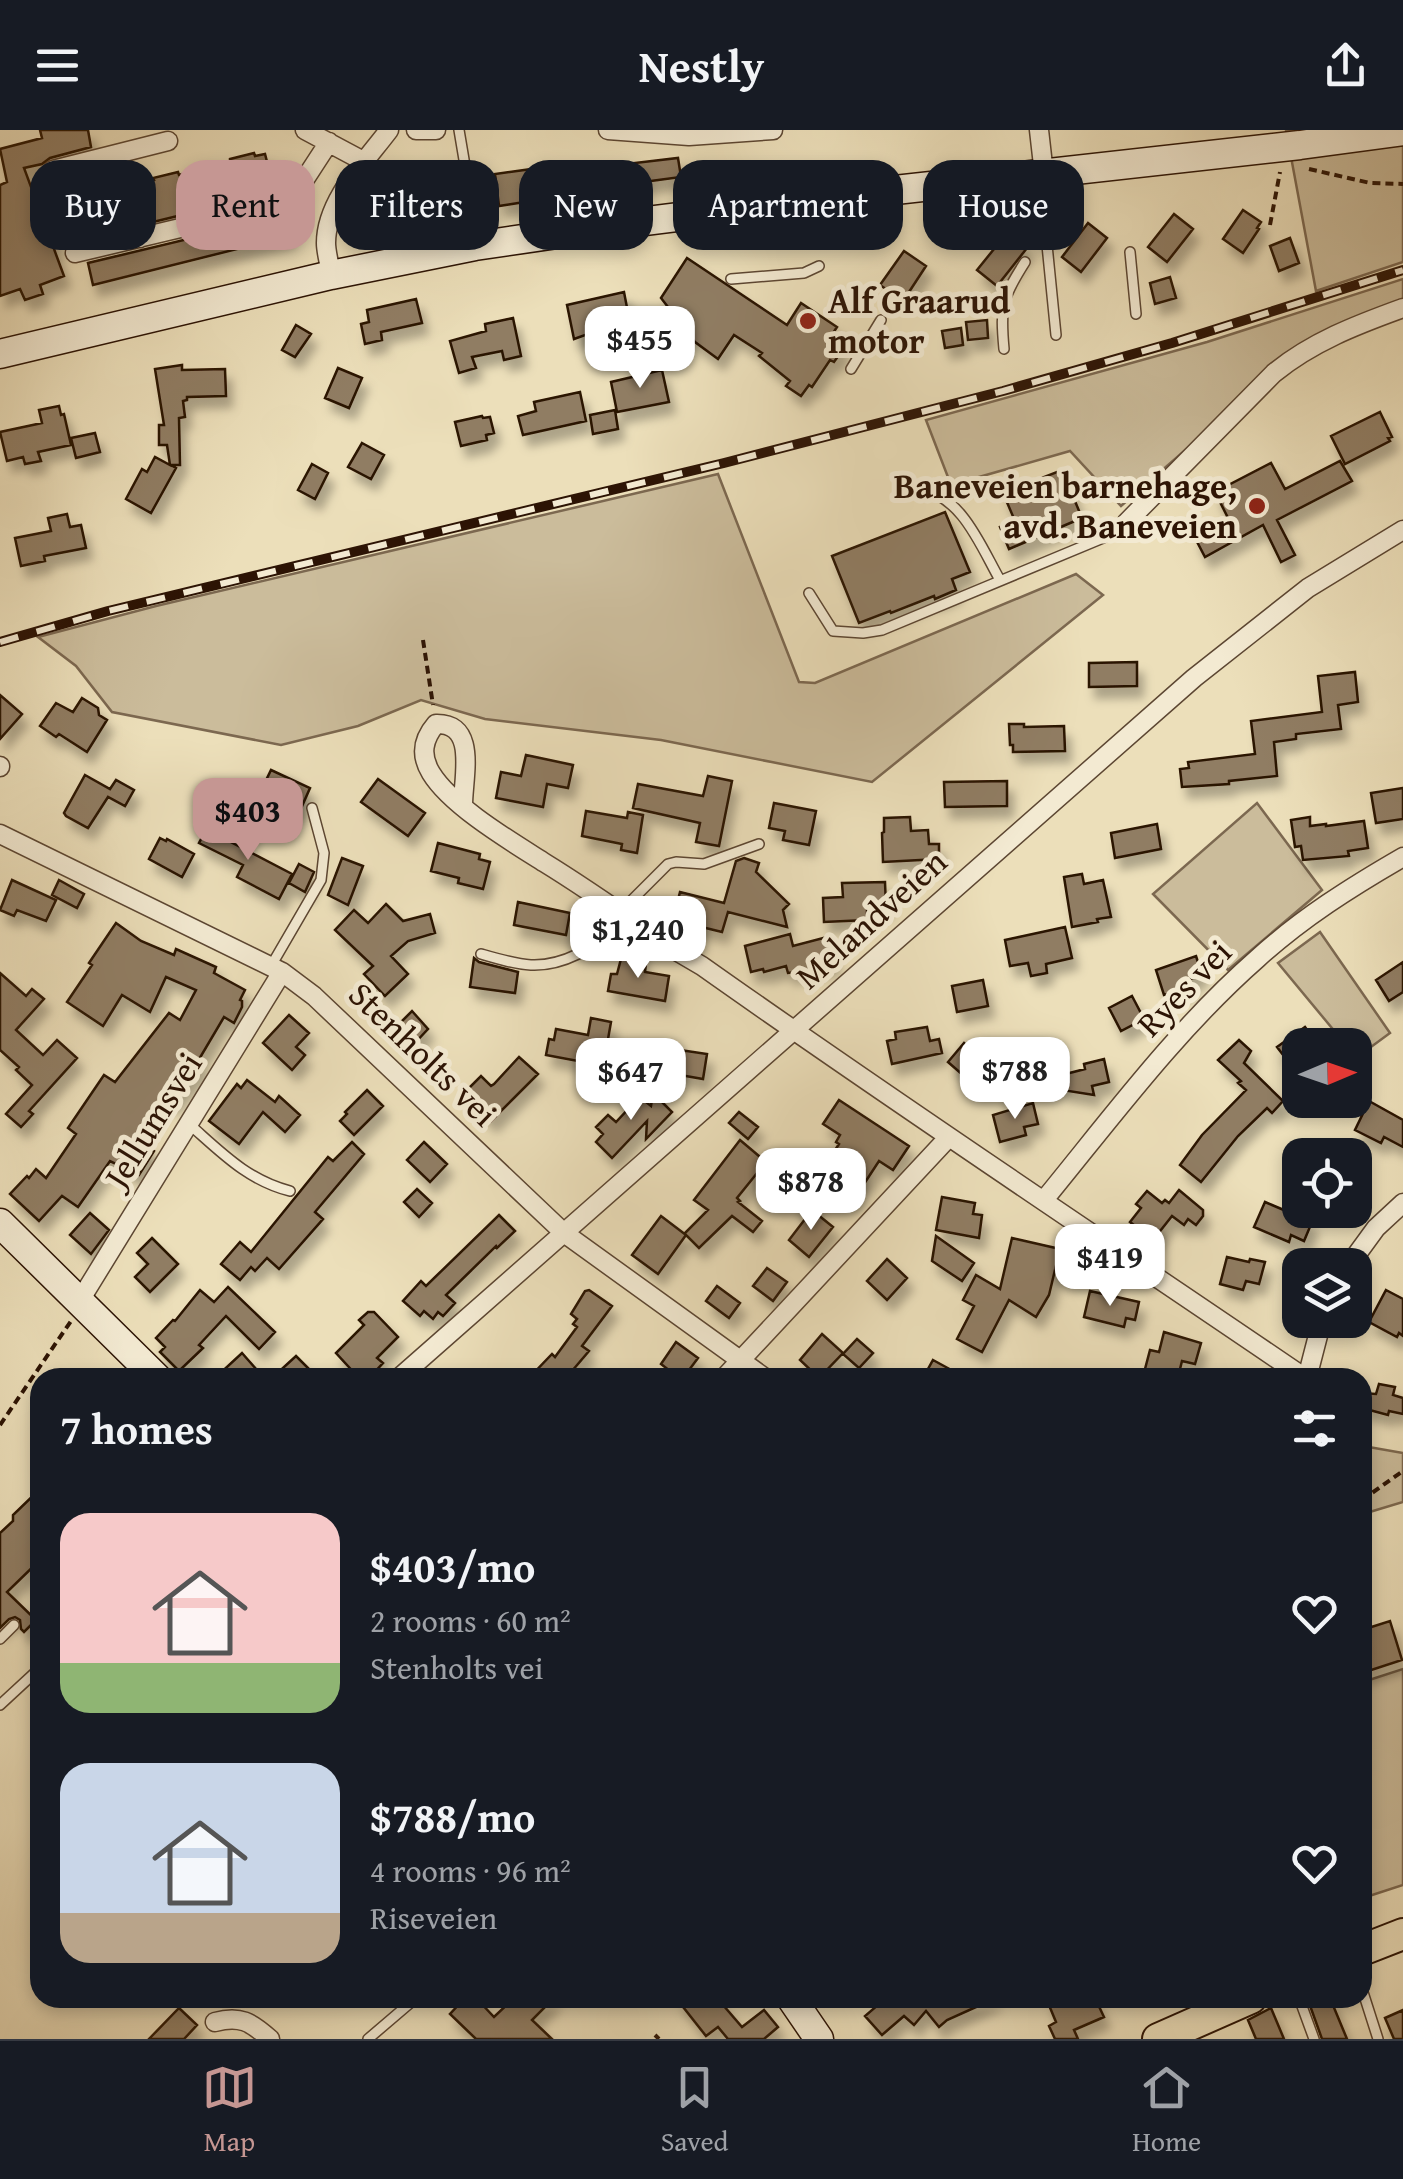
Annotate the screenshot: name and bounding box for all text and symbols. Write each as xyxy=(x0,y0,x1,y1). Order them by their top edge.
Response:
text: Nestly xyxy=(639,33,764,98)
icon: menu xyxy=(30,38,85,93)
icon: share xyxy=(1318,38,1373,93)
chip: Buy xyxy=(30,160,156,250)
chip: Rent xyxy=(176,160,315,250)
chip: Filters xyxy=(335,160,499,250)
chip: New xyxy=(519,160,653,250)
chip: Apartment xyxy=(673,160,903,250)
chip: House xyxy=(923,160,1084,250)
place label: Alf Graarud motor xyxy=(828,275,1011,366)
pin: $455 xyxy=(581,306,699,391)
marker: Alf Graarud motor xyxy=(797,310,819,332)
text: $455 xyxy=(607,315,673,362)
place label: Baneveien barnehage, avd. Baneveien xyxy=(894,460,1237,551)
marker: Baneveien barnehage, avd. Baneveien xyxy=(1246,495,1268,517)
pin: $403 xyxy=(189,778,307,863)
text: $403 xyxy=(215,787,281,834)
street label: Melandveien xyxy=(783,836,958,1001)
pin: $1,240 xyxy=(557,896,719,981)
text: $1,240 xyxy=(592,905,684,952)
street label: Ryes vei xyxy=(1124,928,1243,1048)
street label: Stenholts vei xyxy=(337,969,509,1138)
north arrow xyxy=(1282,1028,1372,1118)
map controls xyxy=(1282,1028,1372,1338)
pin: $788 xyxy=(956,1037,1074,1122)
pin: $647 xyxy=(572,1038,690,1123)
street label: Jellumsvei xyxy=(89,1042,214,1201)
text: $788 xyxy=(982,1046,1048,1093)
text: $647 xyxy=(598,1047,664,1094)
button: locate xyxy=(1282,1138,1372,1228)
pin: $878 xyxy=(752,1148,870,1233)
text: $878 xyxy=(778,1157,844,1204)
pin: $419 xyxy=(1051,1224,1169,1309)
text: $419 xyxy=(1077,1233,1143,1280)
button: layers xyxy=(1282,1248,1372,1338)
text: 7 homes xyxy=(60,1398,213,1459)
icon: filters xyxy=(1287,1401,1342,1456)
text: $403/mo xyxy=(370,1536,535,1597)
icon: home xyxy=(140,1553,260,1673)
icon: heart xyxy=(1287,1586,1342,1641)
text: 2 rooms · 60 m² xyxy=(370,1597,571,1644)
text: Stenholts vei xyxy=(370,1644,543,1691)
text: $788/mo xyxy=(370,1786,535,1847)
icon: home xyxy=(140,1803,260,1923)
icon: heart xyxy=(1287,1836,1342,1891)
text: 4 rooms · 96 m² xyxy=(370,1847,571,1894)
text: Riseveien xyxy=(370,1894,497,1941)
tab: Map xyxy=(202,2060,257,2161)
tab: Saved xyxy=(661,2060,728,2161)
tab: Home xyxy=(1132,2060,1201,2161)

